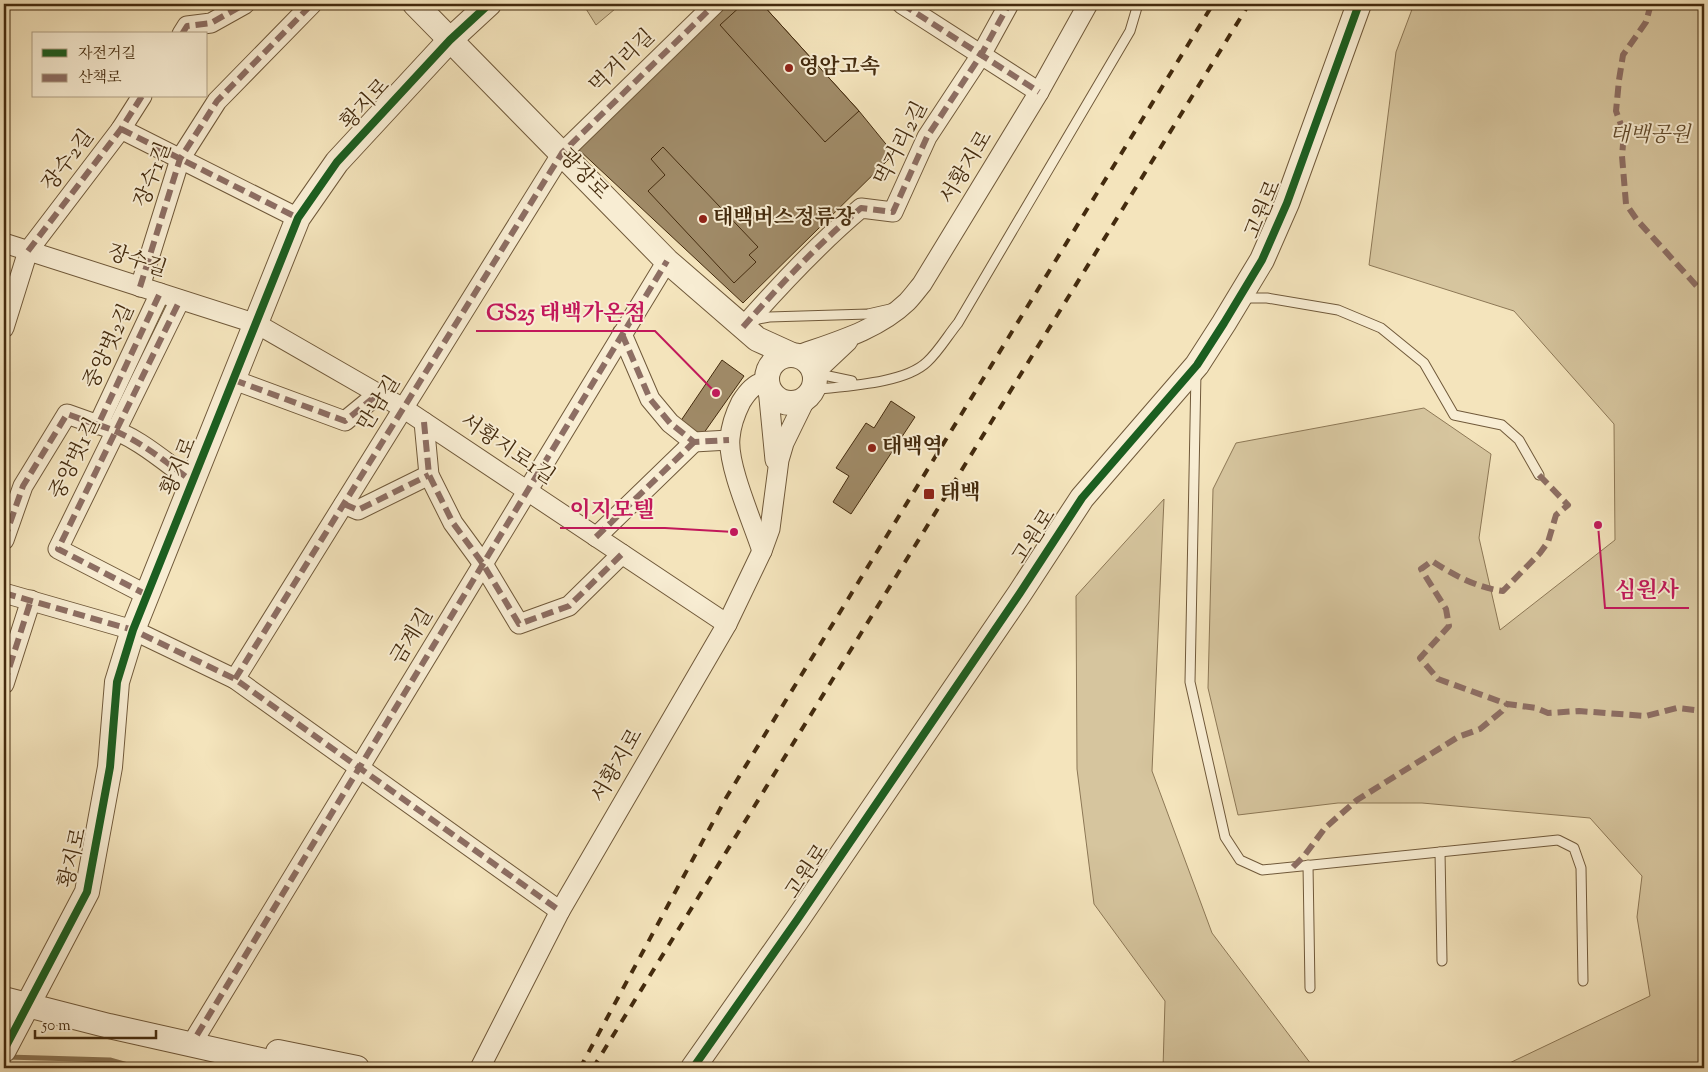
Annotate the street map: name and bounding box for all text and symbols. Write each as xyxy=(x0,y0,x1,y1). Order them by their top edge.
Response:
street label: 먹거리길 xyxy=(583,23,663,101)
legend xyxy=(32,32,208,98)
text: 자전거길 xyxy=(78,44,136,65)
place label: 영암고속 xyxy=(799,53,880,83)
marker: 영암고속 xyxy=(783,62,795,74)
text: 산책로 xyxy=(78,68,122,89)
street label: 황지로 xyxy=(334,73,398,137)
street label: 먹거리2길 xyxy=(868,97,936,191)
park label: 태백공원 xyxy=(1609,121,1692,151)
street label: 장수2길 xyxy=(36,124,102,198)
street label: 서황지로 xyxy=(933,125,1001,211)
street label: 장수1길 xyxy=(128,138,180,212)
street label: 광장로 xyxy=(551,143,615,207)
street label: 고원로 xyxy=(1238,176,1290,244)
place label: 태백버스정류장 xyxy=(713,204,856,234)
marker: 태백버스정류장 xyxy=(697,213,709,225)
street label: 장수길 xyxy=(103,238,171,286)
callout: GS25 태백가온점 xyxy=(476,294,655,331)
street label: 중앙벗2길 xyxy=(77,299,143,395)
text: GS25 태백가온점 xyxy=(486,299,646,331)
street label: 만남길 xyxy=(351,370,409,438)
street label: 서황지로1길 xyxy=(454,407,560,493)
street label: 중앙벗1길 xyxy=(43,413,109,505)
street label: 황지로 xyxy=(155,433,205,501)
place label: 태백역 xyxy=(882,433,943,463)
marker: 태백역 xyxy=(866,442,878,454)
place label: 태백 xyxy=(940,479,981,509)
marker: 태백 xyxy=(922,487,936,501)
callout: 이지모텔 xyxy=(560,491,665,528)
text: 이지모텔 xyxy=(569,496,655,528)
street label: 고원로 xyxy=(1006,503,1064,571)
callout: 심원사 xyxy=(1605,571,1689,608)
text: 심원사 xyxy=(1615,576,1680,608)
street label: 금계길 xyxy=(384,603,442,671)
street label: 서황지로 xyxy=(585,723,651,809)
street label: 황지로 xyxy=(53,825,95,891)
street label: 고원로 xyxy=(779,838,837,906)
scale bar xyxy=(35,1007,156,1039)
text: 50 m xyxy=(41,1016,71,1037)

